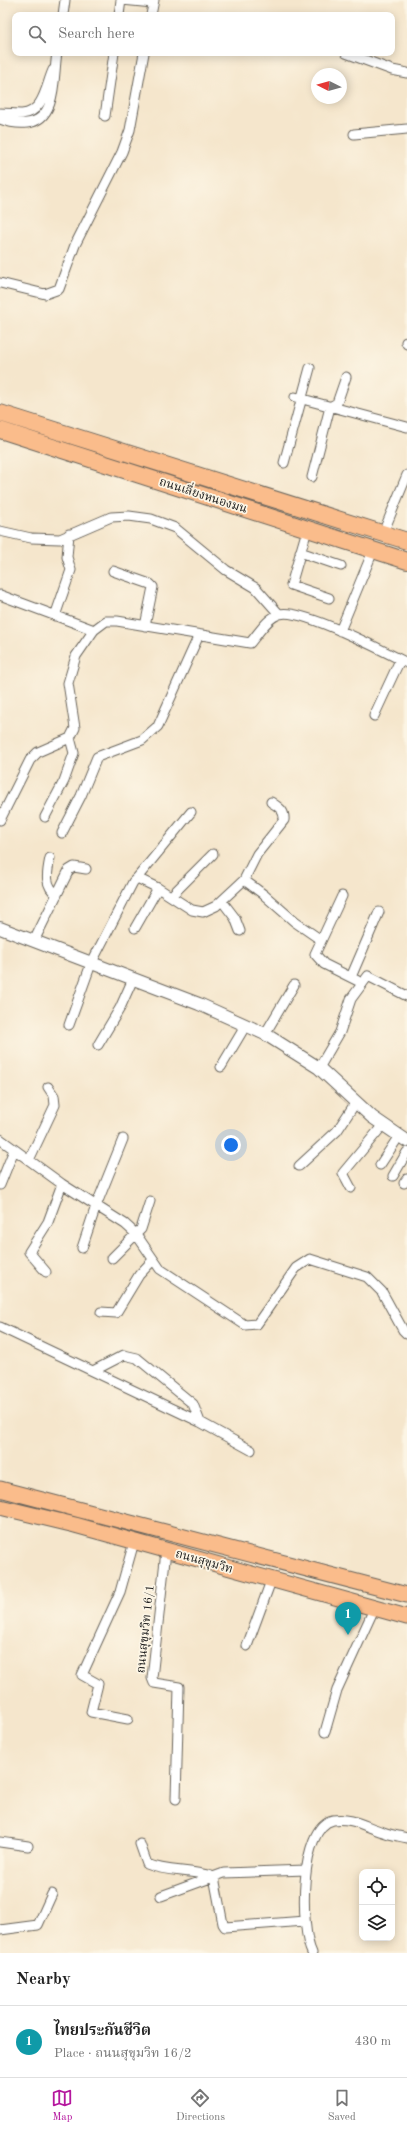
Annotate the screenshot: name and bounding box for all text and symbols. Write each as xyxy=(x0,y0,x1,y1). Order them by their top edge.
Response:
search box xyxy=(12,12,395,56)
icon: search xyxy=(26,23,48,45)
text: Search here xyxy=(58,27,135,42)
north arrow xyxy=(311,68,347,104)
street label: ถนนเลี่ยงหนองมน xyxy=(157,472,250,516)
your location xyxy=(221,1135,241,1155)
street label: ถนนสุขุมวิท xyxy=(174,1546,235,1577)
street label: ถนนสุขุมวิท 16/1 xyxy=(133,1584,158,1674)
pin: 1 xyxy=(335,1602,361,1635)
map controls xyxy=(359,1869,395,1941)
button: locate xyxy=(359,1869,395,1905)
button: layers xyxy=(359,1905,395,1941)
text: Nearby xyxy=(16,1971,71,1988)
text: ไทยประกันชีวิต xyxy=(54,2024,151,2039)
text: 1 xyxy=(25,2035,33,2048)
text: 430 m xyxy=(354,2035,391,2048)
text: Place · ถนนสุขุมวิท 16/2 xyxy=(54,2047,192,2060)
tab: Map xyxy=(51,2087,73,2125)
tab: Directions xyxy=(176,2087,225,2125)
tab: Saved xyxy=(328,2087,356,2125)

